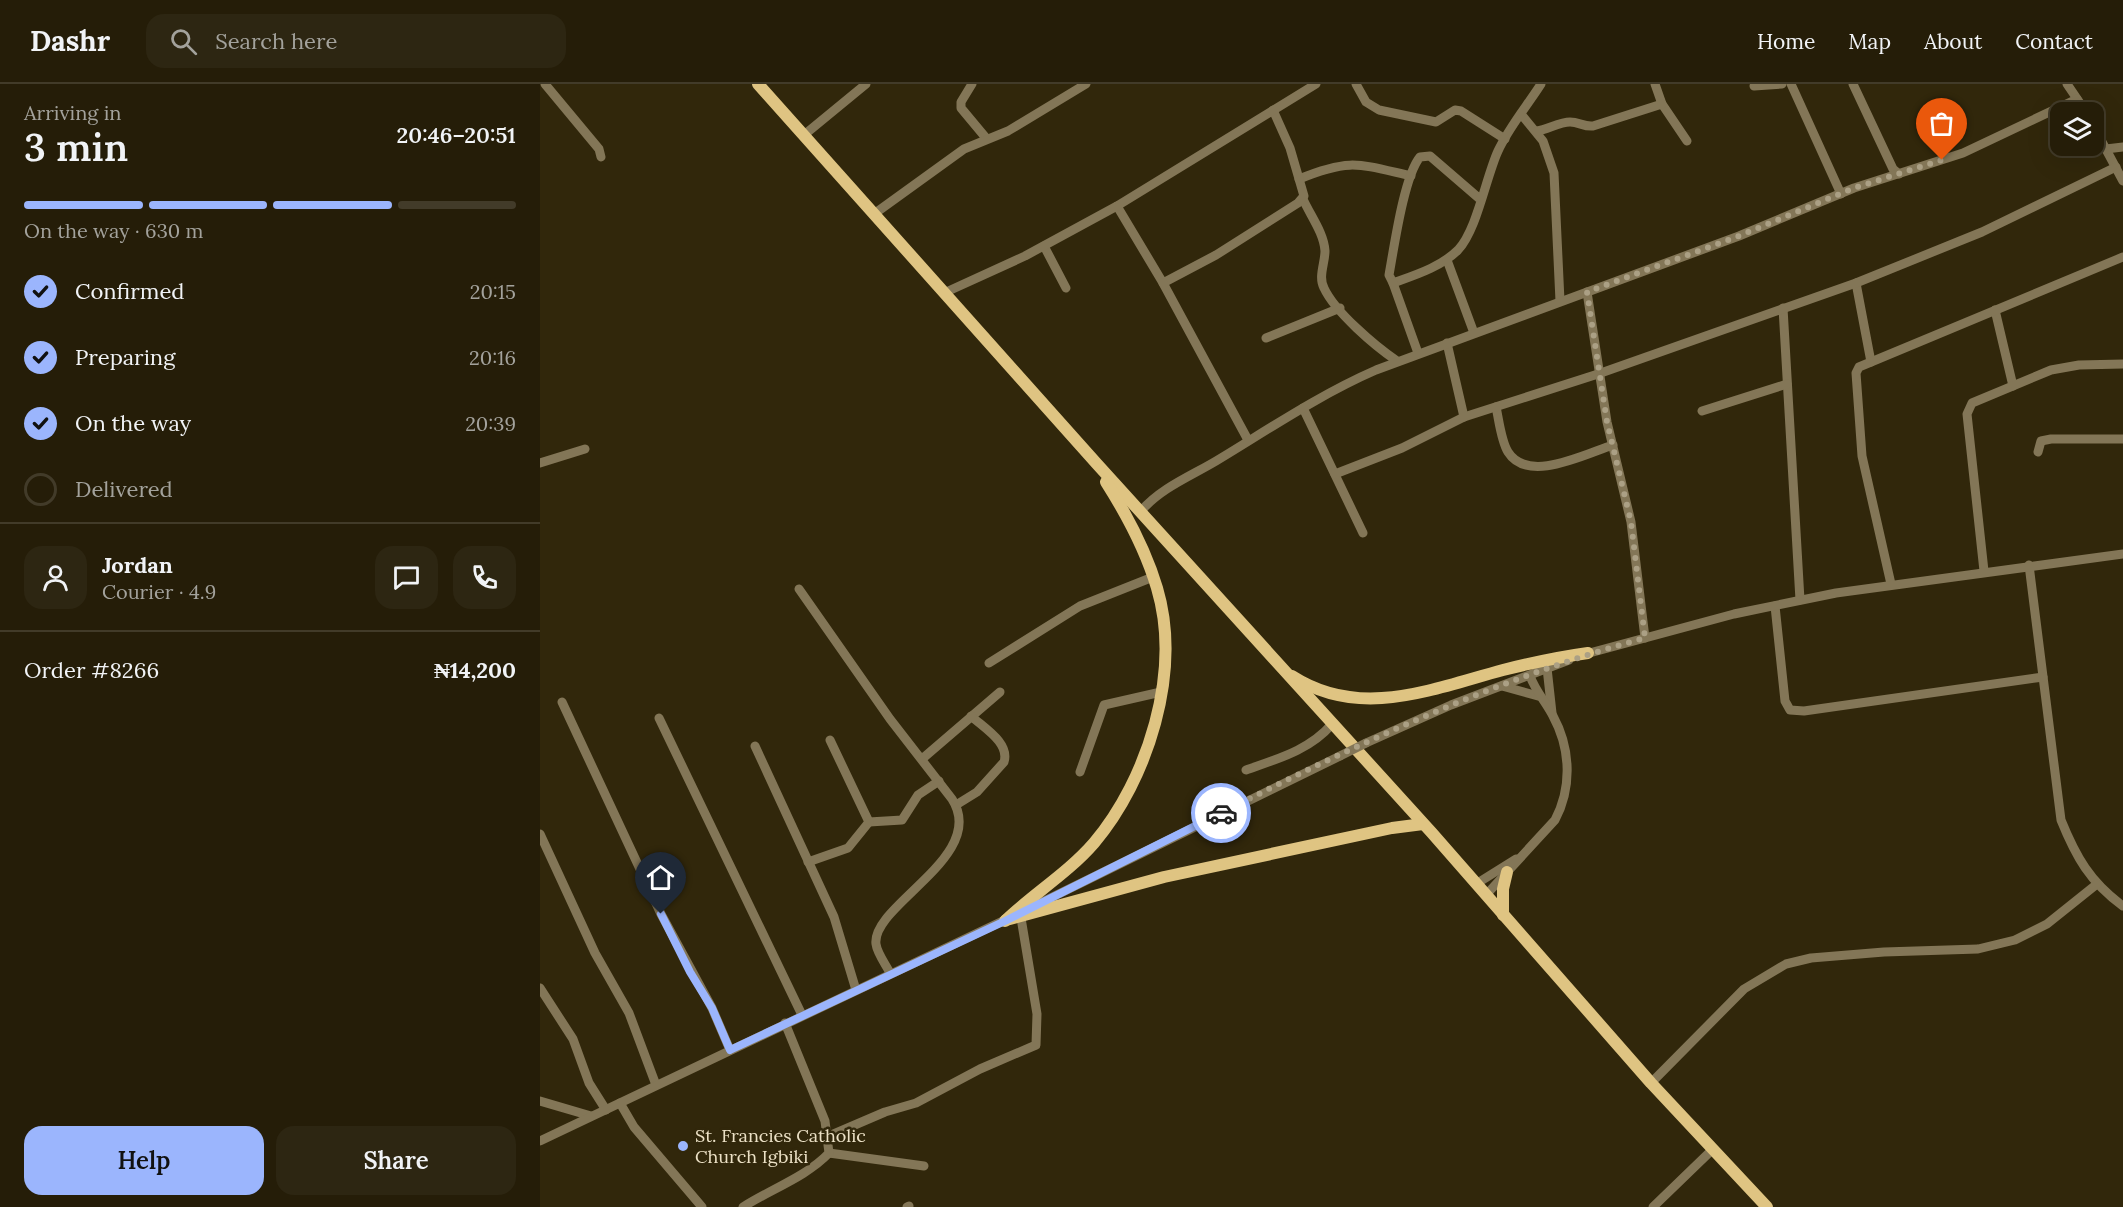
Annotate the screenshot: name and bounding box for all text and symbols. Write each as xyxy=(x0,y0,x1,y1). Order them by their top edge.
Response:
search box xyxy=(146,14,566,68)
text: Dashr xyxy=(30,23,110,59)
icon: search xyxy=(167,25,200,58)
text: Search here xyxy=(215,27,337,55)
text: Home xyxy=(1757,28,1815,55)
text: Map xyxy=(1848,28,1891,55)
text: About xyxy=(1924,28,1982,55)
text: Contact xyxy=(2015,28,2093,55)
pin xyxy=(1916,98,1967,160)
text: Arriving in xyxy=(24,100,121,125)
map controls xyxy=(2050,102,2104,156)
button: layers xyxy=(2050,102,2104,156)
icon: bag xyxy=(1925,107,1958,140)
text: 20:46–20:51 xyxy=(397,121,516,149)
text: 3 min xyxy=(24,122,128,172)
text: On the way · 630 m xyxy=(24,218,203,243)
icon: check xyxy=(24,275,57,308)
text: Confirmed xyxy=(75,277,184,305)
text: 20:15 xyxy=(470,279,516,304)
icon: check xyxy=(24,341,57,374)
text: Preparing xyxy=(75,343,175,371)
text: 20:16 xyxy=(469,345,516,370)
icon: check xyxy=(24,407,57,440)
text: On the way xyxy=(75,409,191,437)
text: 20:39 xyxy=(465,411,516,436)
text: Delivered xyxy=(75,475,173,503)
button: person xyxy=(24,546,87,609)
button: chat xyxy=(375,546,438,609)
button: phone xyxy=(453,546,516,609)
text: Jordan xyxy=(102,551,173,579)
text: Courier · 4.9 xyxy=(102,579,216,604)
text: Order #8266 xyxy=(24,656,159,684)
text: ₦14,200 xyxy=(434,656,516,684)
courier xyxy=(1191,783,1251,843)
icon: car xyxy=(1205,797,1238,830)
pin xyxy=(635,852,686,914)
icon: home xyxy=(644,861,677,894)
place label: St. Francies Catholic Church Igbiki xyxy=(695,1124,866,1168)
button: Help xyxy=(24,1126,264,1195)
button: Share xyxy=(276,1126,516,1195)
marker: St. Francies Catholic Church Igbiki xyxy=(676,1139,690,1153)

